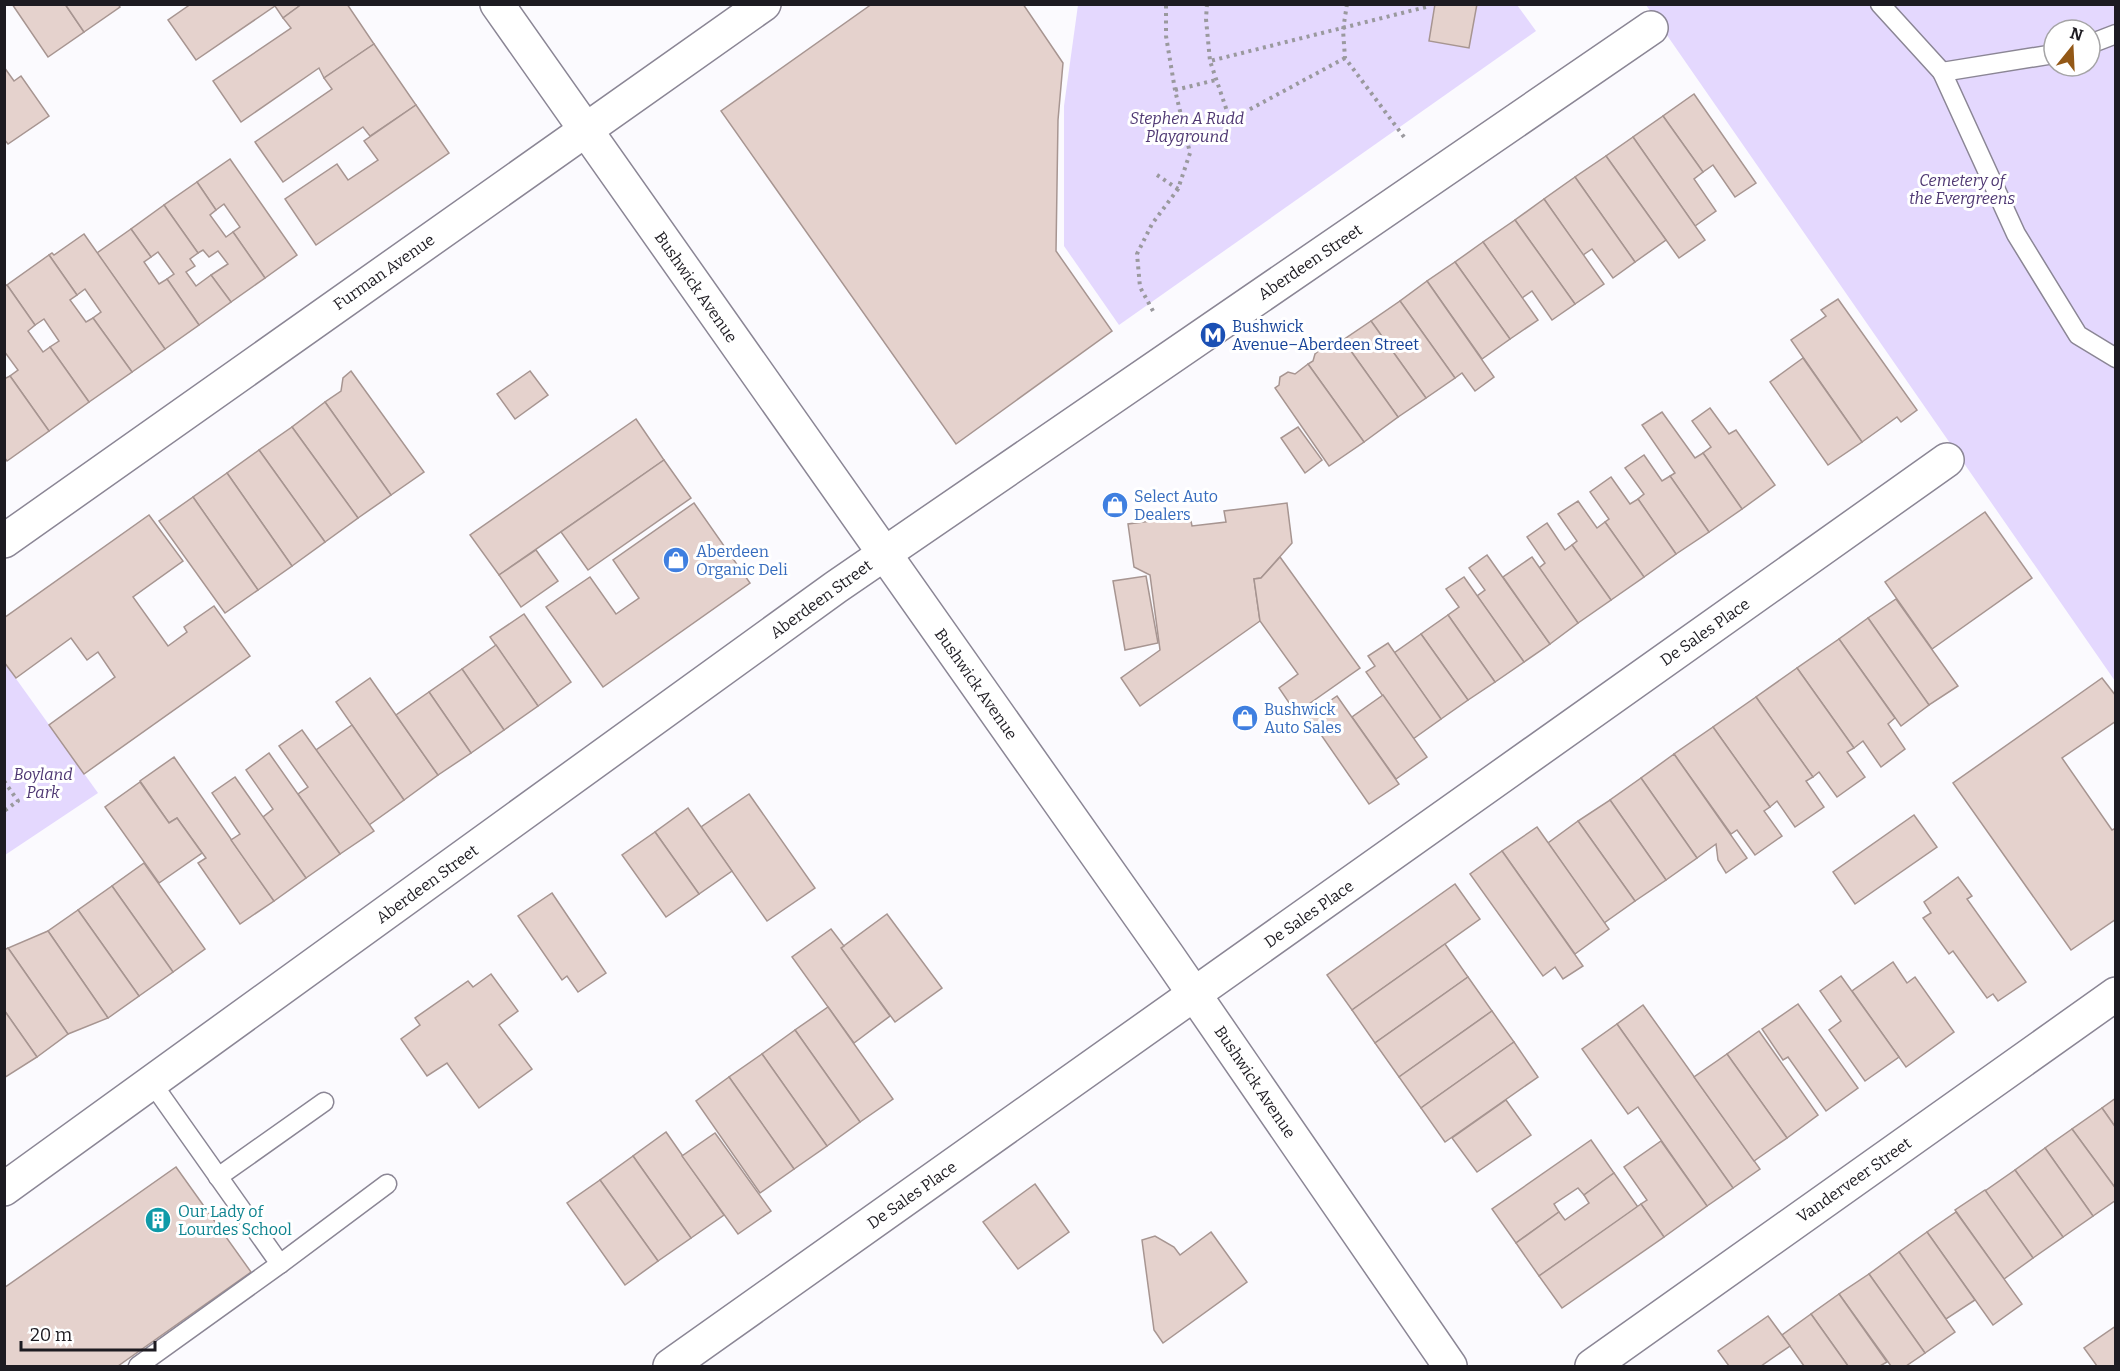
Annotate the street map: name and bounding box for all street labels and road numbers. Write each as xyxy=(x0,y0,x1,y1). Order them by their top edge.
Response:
street label: Aberdeen Street xyxy=(1254,220,1366,304)
street label: Bushwick Avenue xyxy=(651,228,741,346)
street label: Furman Avenue xyxy=(330,230,438,314)
street label: Aberdeen Street xyxy=(766,556,876,642)
street label: De Sales Place xyxy=(1657,594,1753,670)
street label: Bushwick Avenue xyxy=(931,625,1021,743)
street label: Aberdeen Street xyxy=(372,841,482,927)
street label: De Sales Place xyxy=(1261,876,1357,952)
street label: Bushwick Avenue xyxy=(1210,1022,1300,1142)
street label: Vanderveer Street xyxy=(1793,1133,1915,1227)
street label: De Sales Place xyxy=(864,1157,960,1233)

